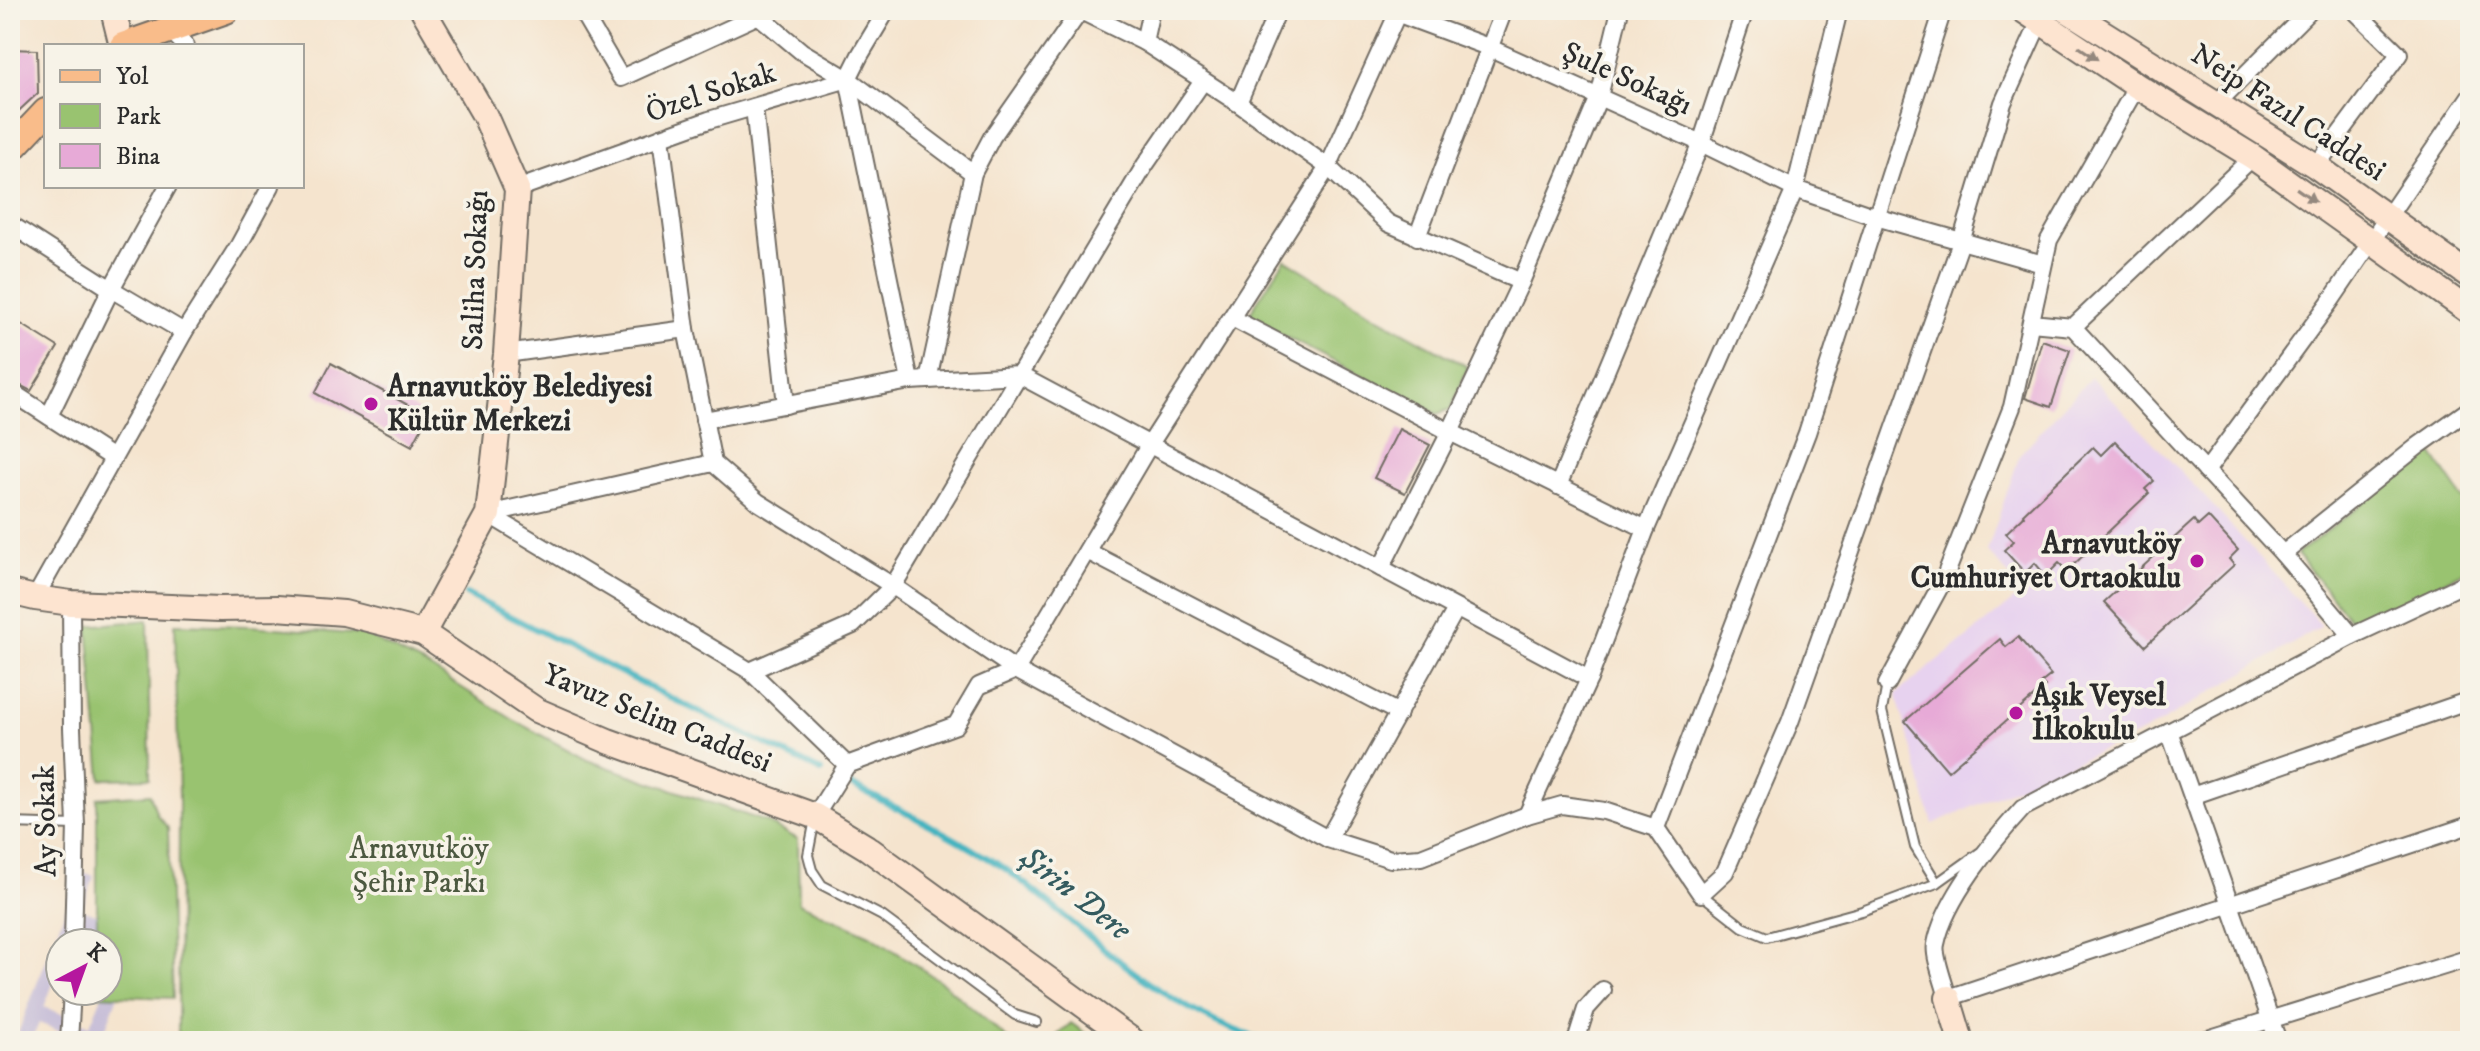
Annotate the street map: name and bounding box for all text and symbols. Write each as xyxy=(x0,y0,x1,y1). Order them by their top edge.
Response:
street label: Şule Sokağı xyxy=(1556,34,1698,124)
street label: Neip Fazıl Caddesi xyxy=(2184,36,2392,190)
legend xyxy=(44,44,304,188)
one-way arrow xyxy=(2078,45,2099,60)
street label: Özel Sokak xyxy=(641,54,781,131)
text: Yol xyxy=(116,62,149,92)
text: Park xyxy=(116,102,161,132)
text: Bina xyxy=(116,142,161,172)
one-way arrow xyxy=(2296,187,2317,202)
street label: Saliha Sokağı xyxy=(455,189,497,351)
place label: Arnavutköy Belediyesi Kültür Merkezi xyxy=(386,369,653,440)
marker: Arnavutköy Belediyesi Kültür Merkezi xyxy=(362,395,380,413)
place label: Arnavutköy Cumhuriyet Ortaokulu xyxy=(1911,526,2182,597)
marker: Arnavutköy Cumhuriyet Ortaokulu xyxy=(2188,552,2206,570)
street label: Yavuz Selim Caddesi xyxy=(537,656,777,782)
place label: Aşık Veysel İlkokulu xyxy=(2031,678,2167,749)
marker: Aşık Veysel İlkokulu xyxy=(2007,704,2025,722)
street label: Ay Sokak xyxy=(27,765,65,877)
park label: Arnavutköy Şehir Parkı xyxy=(349,831,489,902)
water label: Şirin Dere xyxy=(1011,838,1139,951)
north arrow xyxy=(44,927,124,1007)
text: K xyxy=(81,938,111,969)

